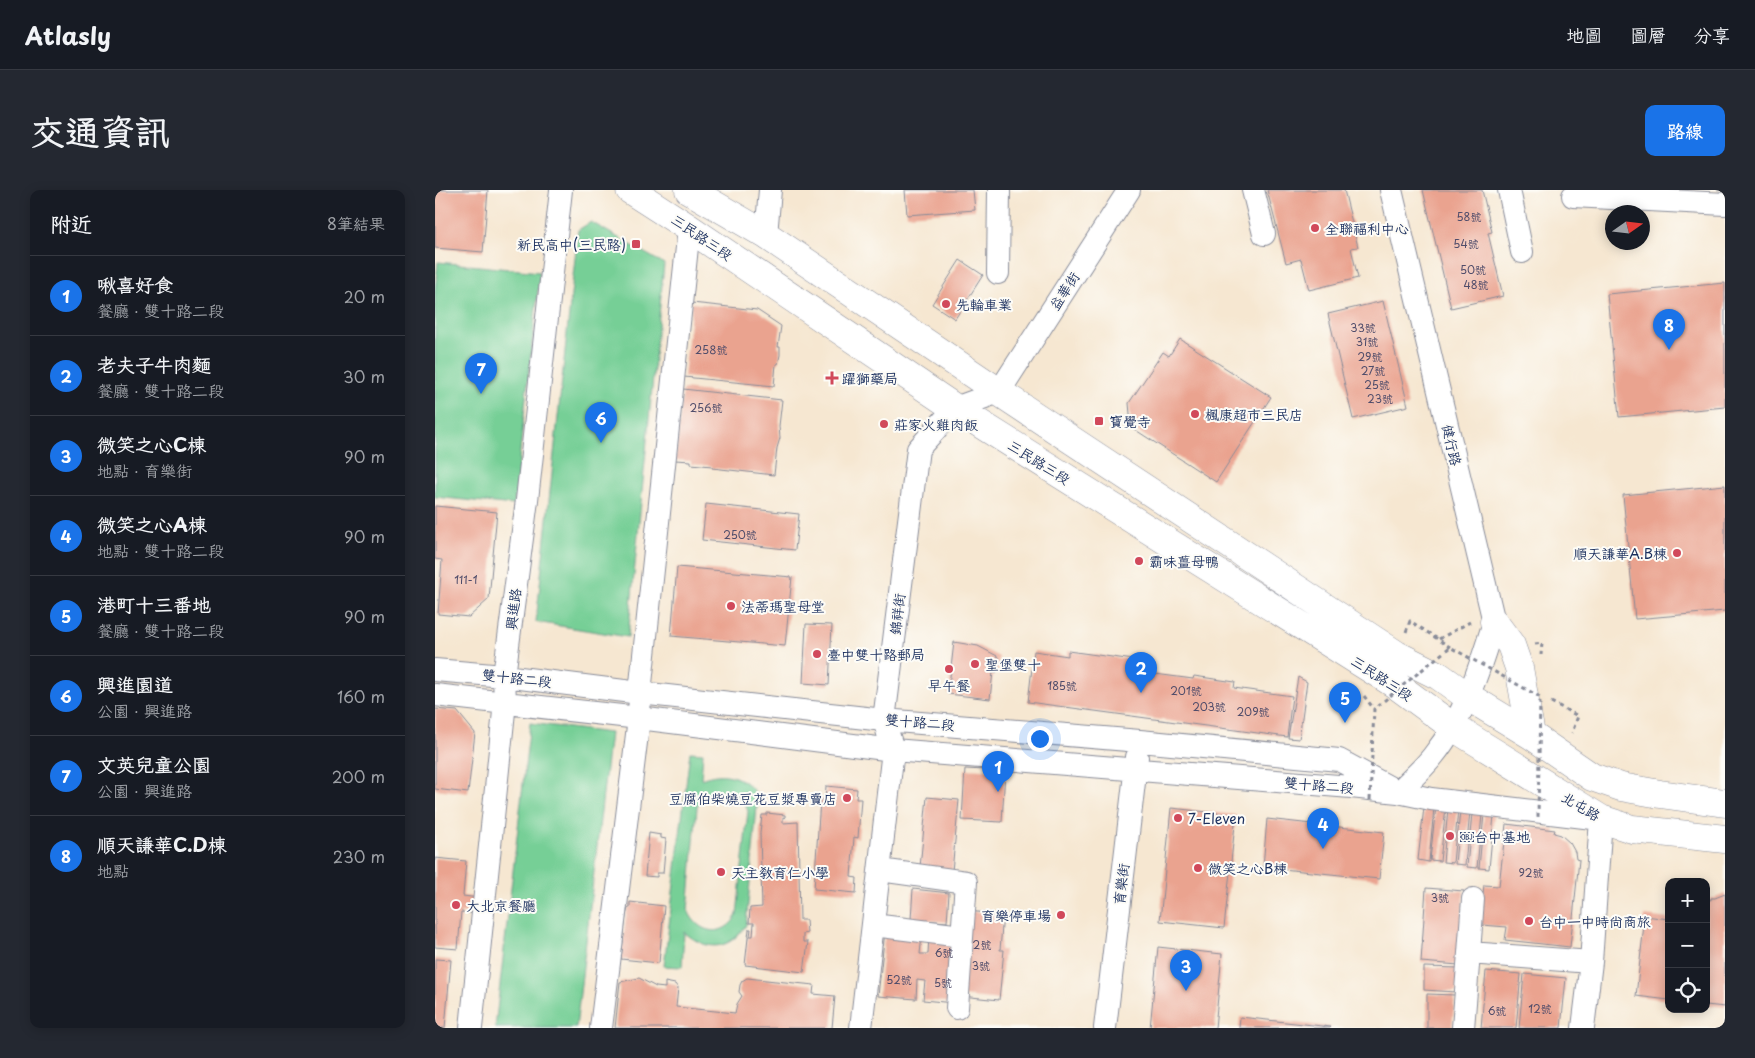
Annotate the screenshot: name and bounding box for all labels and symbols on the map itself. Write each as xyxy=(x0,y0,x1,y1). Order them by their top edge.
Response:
north arrow xyxy=(1605,205,1650,250)
house number: 58號 xyxy=(1457,208,1481,225)
street label: 三民路三段 xyxy=(667,209,737,265)
place label: 全聯福利中心 xyxy=(1325,218,1409,239)
marker: 全聯福利中心 xyxy=(1309,222,1321,234)
place label: 新民高中(三民路) xyxy=(517,234,626,255)
house number: 54號 xyxy=(1453,235,1479,252)
marker: 新民高中(三民路) xyxy=(630,238,642,250)
house number: 50號 xyxy=(1460,261,1486,278)
street label: 益華街 xyxy=(1044,268,1084,314)
house number: 48號 xyxy=(1463,276,1489,293)
place label: 先輪車業 xyxy=(956,294,1012,315)
marker: 先輪車業 xyxy=(940,298,952,310)
pin: 8 xyxy=(1653,309,1685,350)
house number: 33號 xyxy=(1350,319,1376,336)
house number: 31號 xyxy=(1356,333,1378,350)
house number: 258號 xyxy=(695,341,727,358)
house number: 29號 xyxy=(1357,348,1383,365)
pin: 7 xyxy=(465,353,497,394)
house number: 27號 xyxy=(1361,362,1385,379)
place label: 躍獅藥局 xyxy=(842,368,898,389)
marker: 躍獅藥局 xyxy=(826,372,838,384)
house number: 25號 xyxy=(1364,376,1390,393)
house number: 23號 xyxy=(1367,390,1393,407)
house number: 256號 xyxy=(690,399,722,416)
pin: 6 xyxy=(585,402,617,443)
place label: 楓康超市三民店 xyxy=(1205,404,1303,425)
marker: 楓康超市三民店 xyxy=(1189,408,1201,420)
place label: 寶覺寺 xyxy=(1109,411,1151,432)
place label: 莊家火雞肉飯 xyxy=(894,414,978,435)
marker: 寶覺寺 xyxy=(1093,415,1105,427)
marker: 莊家火雞肉飯 xyxy=(878,418,890,430)
street label: 健行路 xyxy=(1437,422,1467,468)
street label: 三民路三段 xyxy=(1004,435,1074,489)
house number: 250號 xyxy=(723,526,757,543)
place label: 順天謙華A.B棟 xyxy=(1573,543,1668,564)
marker: 順天謙華A.B棟 xyxy=(1671,547,1683,559)
place label: 霸味薑母鴨 xyxy=(1149,551,1219,572)
marker: 霸味薑母鴨 xyxy=(1133,555,1145,567)
house number: 111-1 xyxy=(454,571,478,588)
street label: 興進路 xyxy=(500,587,526,631)
street label: 錦祥街 xyxy=(884,592,910,636)
place label: 法蒂瑪聖母堂 xyxy=(741,596,825,617)
marker: 法蒂瑪聖母堂 xyxy=(725,600,737,612)
place label: 臺中雙十路郵局 xyxy=(827,644,925,665)
marker: 臺中雙十路郵局 xyxy=(811,648,823,660)
street label: 三民路三段 xyxy=(1347,650,1417,706)
pin: 2 xyxy=(1125,652,1157,693)
place label: 聖堡雙十 xyxy=(985,654,1041,675)
marker: 聖堡雙十 xyxy=(969,658,981,670)
marker: 早午餐 xyxy=(943,663,955,675)
street label: 雙十路二段 xyxy=(481,664,553,692)
place label: 早午餐 xyxy=(928,675,970,696)
house number: 185號 xyxy=(1047,677,1077,694)
house number: 201號 xyxy=(1170,682,1202,699)
pin: 5 xyxy=(1329,682,1361,723)
house number: 203號 xyxy=(1192,698,1226,715)
house number: 209號 xyxy=(1236,703,1270,720)
street label: 雙十路二段 xyxy=(884,708,956,736)
your location xyxy=(1027,726,1053,752)
pin: 1 xyxy=(982,751,1014,792)
street label: 雙十路二段 xyxy=(1283,771,1355,799)
street label: 北屯路 xyxy=(1558,786,1604,826)
place label: 豆腐伯柴燒豆花豆漿專賣店 xyxy=(669,788,837,809)
marker: 豆腐伯柴燒豆花豆漿專賣店 xyxy=(841,792,853,804)
place label: 7-Eleven xyxy=(1188,808,1245,829)
pin: 4 xyxy=(1307,808,1339,849)
marker: 7-Eleven xyxy=(1172,812,1184,824)
place label: ￼台中基地 xyxy=(1460,826,1530,847)
marker: ￼台中基地 xyxy=(1444,830,1456,842)
place label: 微笑之心B棟 xyxy=(1208,858,1288,879)
place label: 天主教育仁小學 xyxy=(731,862,829,883)
street label: 育樂街 xyxy=(1108,862,1134,906)
marker: 微笑之心B棟 xyxy=(1192,862,1204,874)
house number: 92號 xyxy=(1519,864,1543,881)
marker: 天主教育仁小學 xyxy=(715,866,727,878)
house number: 3號 xyxy=(1431,889,1449,906)
place label: 大北京餐廳 xyxy=(466,895,536,916)
marker: 大北京餐廳 xyxy=(450,899,462,911)
place label: 育樂停車場 xyxy=(981,905,1051,926)
marker: 育樂停車場 xyxy=(1055,909,1067,921)
place label: 台中一中時尚商旅 xyxy=(1539,911,1651,932)
marker: 台中一中時尚商旅 xyxy=(1523,915,1535,927)
house number: 2號 xyxy=(973,936,991,953)
house number: 6號 xyxy=(935,944,953,961)
pin: 3 xyxy=(1170,950,1202,991)
house number: 3號 xyxy=(972,957,990,974)
house number: 52號 xyxy=(886,971,912,988)
house number: 5號 xyxy=(934,974,952,991)
house number: 12號 xyxy=(1528,1000,1552,1017)
house number: 6號 xyxy=(1488,1002,1506,1019)

